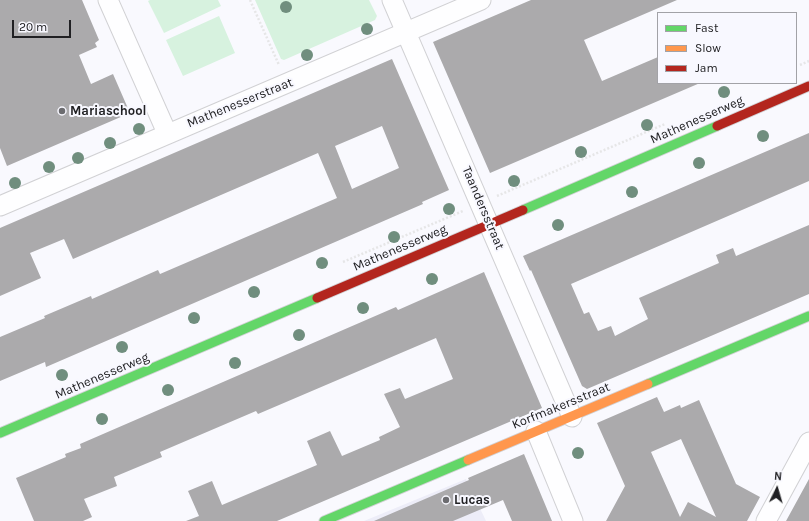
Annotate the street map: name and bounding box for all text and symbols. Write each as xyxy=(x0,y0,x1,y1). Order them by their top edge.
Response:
scale bar xyxy=(14,12,73,38)
legend xyxy=(657,12,797,84)
text: 20 m xyxy=(19,20,47,34)
text: Fast xyxy=(695,21,718,35)
text: Slow xyxy=(695,41,721,55)
text: Jam xyxy=(695,61,718,75)
street label: Mathenesserstraat xyxy=(185,75,295,131)
street label: Mathenesserweg xyxy=(648,92,746,148)
place label: Mariaschool xyxy=(70,103,146,119)
marker: Mariaschool xyxy=(57,106,67,116)
street label: Taandersstraat xyxy=(458,164,508,252)
street label: Mathenesserweg xyxy=(351,221,449,275)
street label: Mathenesserweg xyxy=(53,349,151,403)
street label: Korfmakersstraat xyxy=(510,379,612,433)
north arrow xyxy=(757,469,797,509)
text: N xyxy=(774,470,783,483)
place label: Lucas xyxy=(454,492,490,508)
marker: Lucas xyxy=(441,495,451,505)

